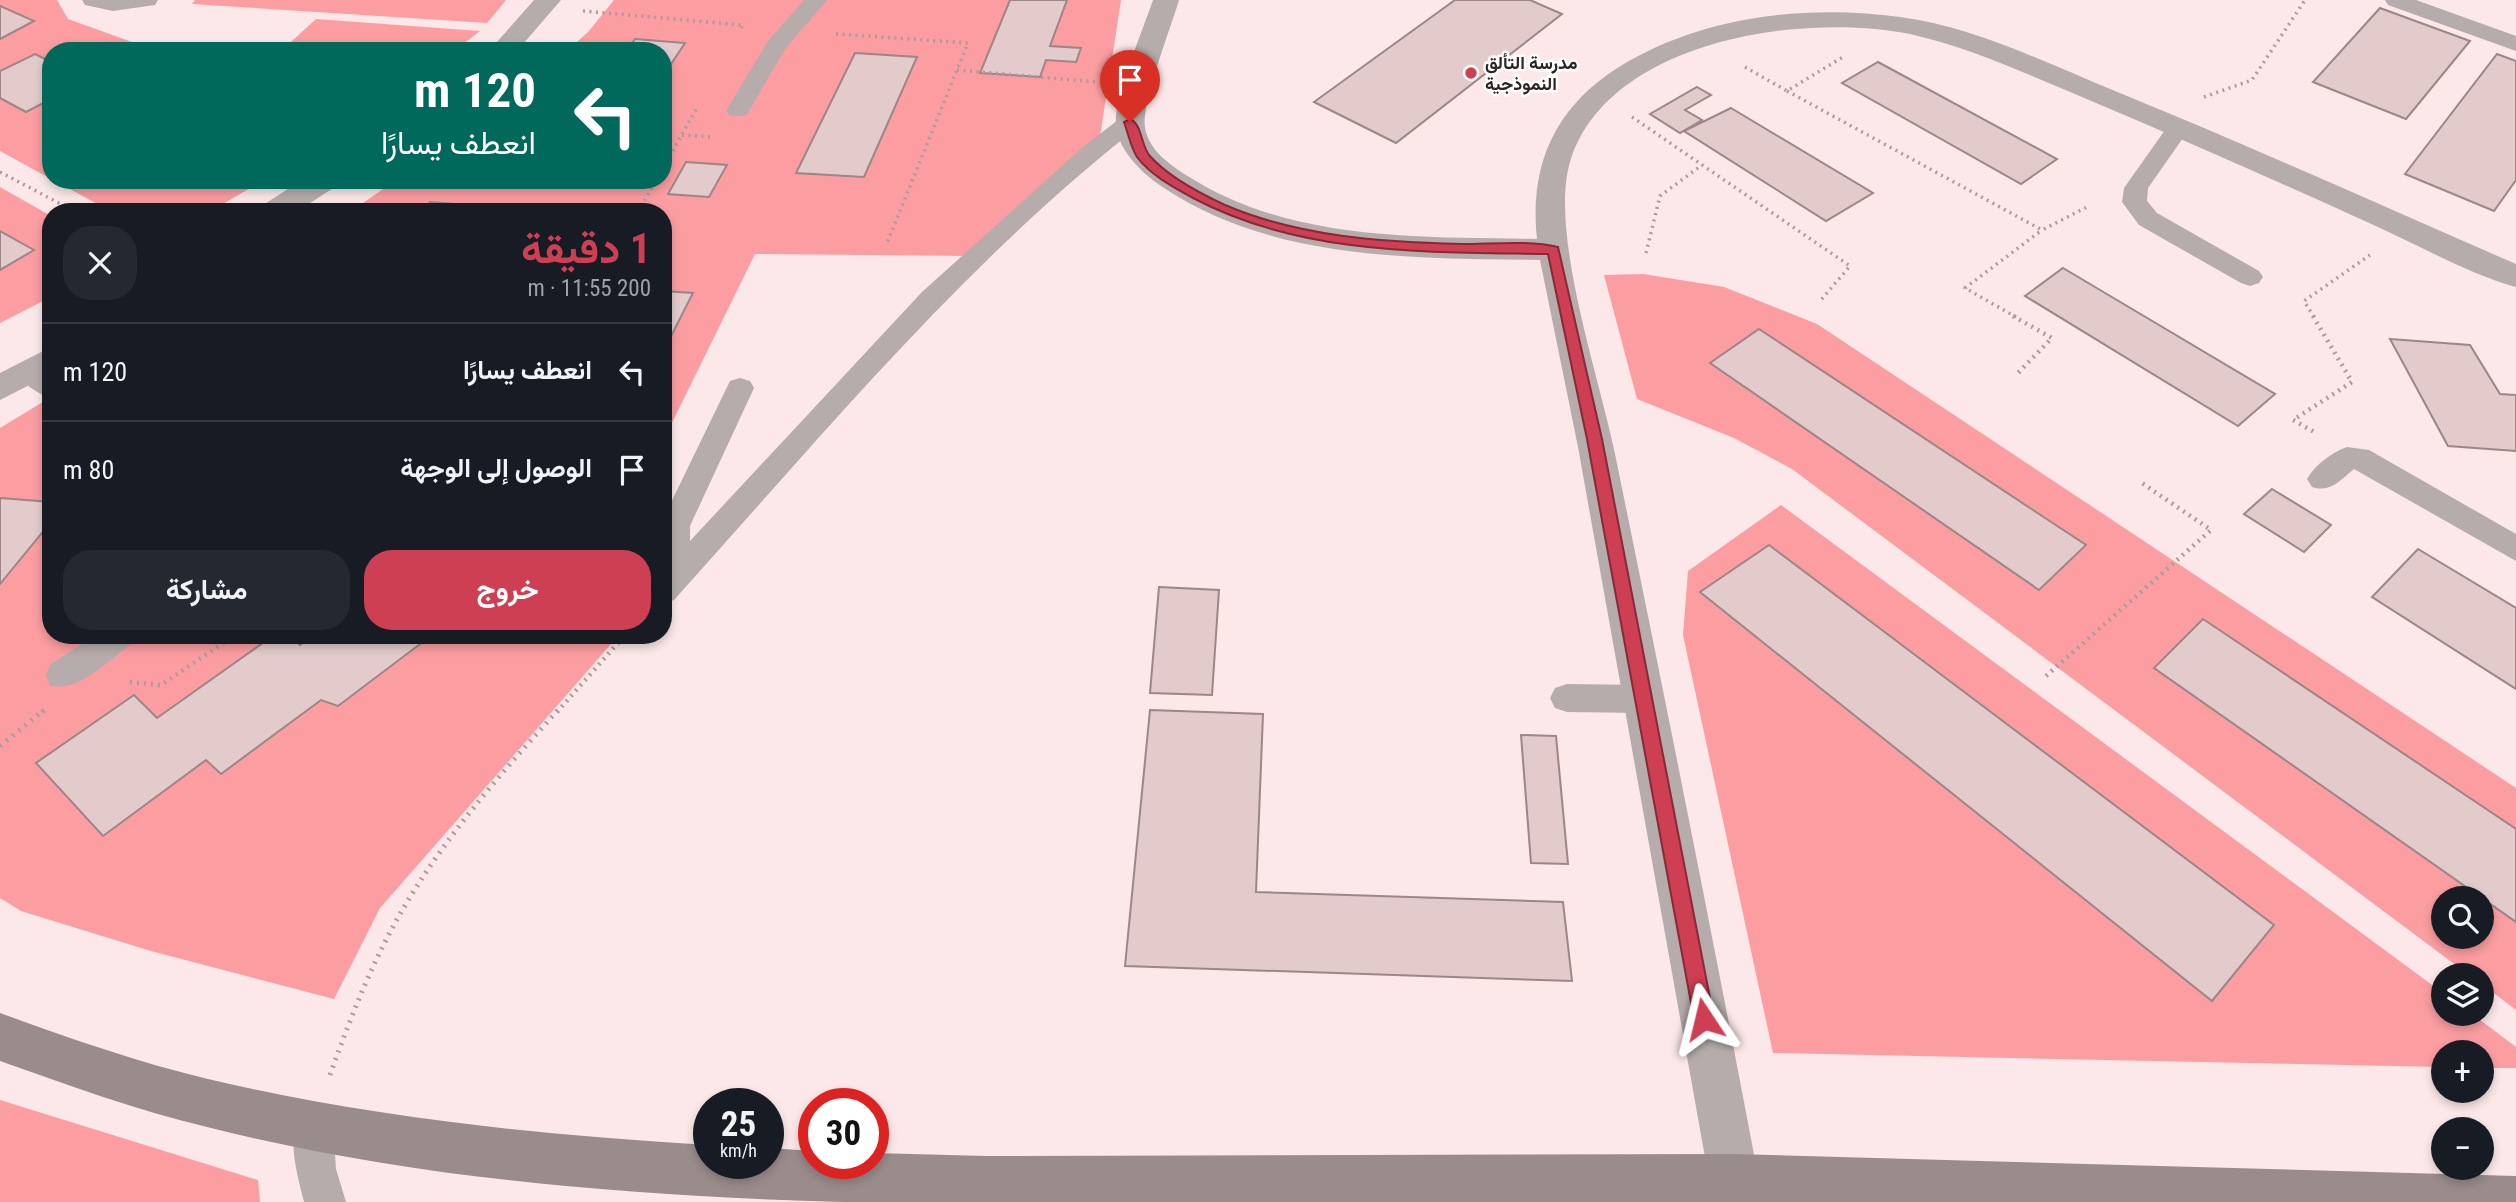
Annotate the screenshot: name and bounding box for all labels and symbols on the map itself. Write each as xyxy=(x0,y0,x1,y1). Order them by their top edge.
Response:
pin xyxy=(1100,50,1160,122)
place label: مدرسة التألق النموذجية xyxy=(1485,52,1578,95)
marker: مدرسة التألق النموذجية xyxy=(1463,65,1479,81)
position arrow xyxy=(1667,982,1741,1056)
speed limit sign: 30 xyxy=(798,1088,889,1179)

